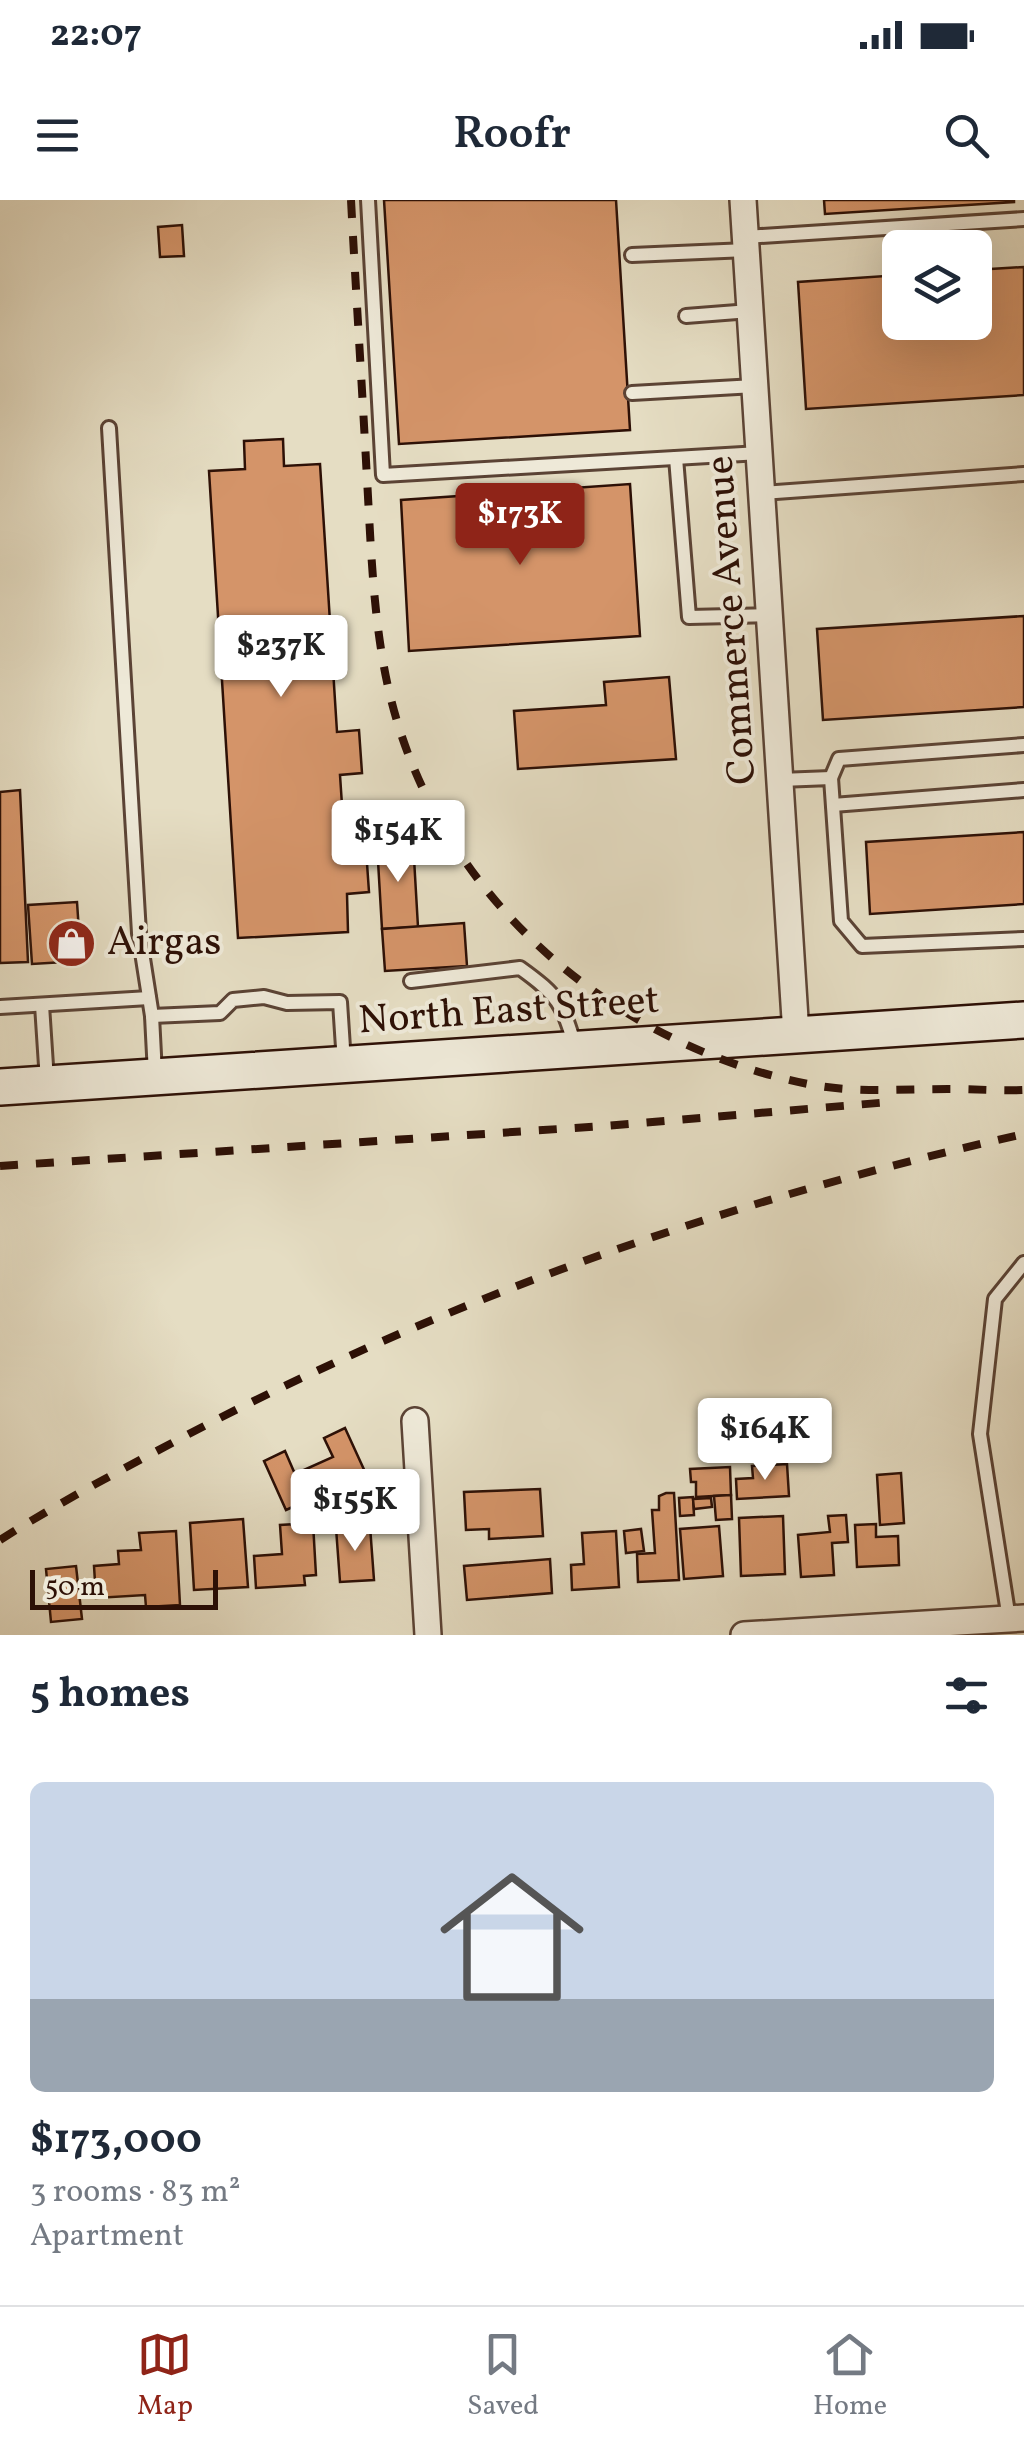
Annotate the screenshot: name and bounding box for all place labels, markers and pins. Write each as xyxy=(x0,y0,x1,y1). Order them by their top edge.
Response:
pin: $173K xyxy=(450,483,590,568)
pin: $237K xyxy=(211,615,351,700)
pin: $154K xyxy=(328,800,468,885)
place label: Airgas xyxy=(107,916,221,972)
shop icon: Airgas xyxy=(46,918,98,970)
pin: $164K xyxy=(695,1398,835,1483)
pin: $155K xyxy=(285,1469,425,1554)

